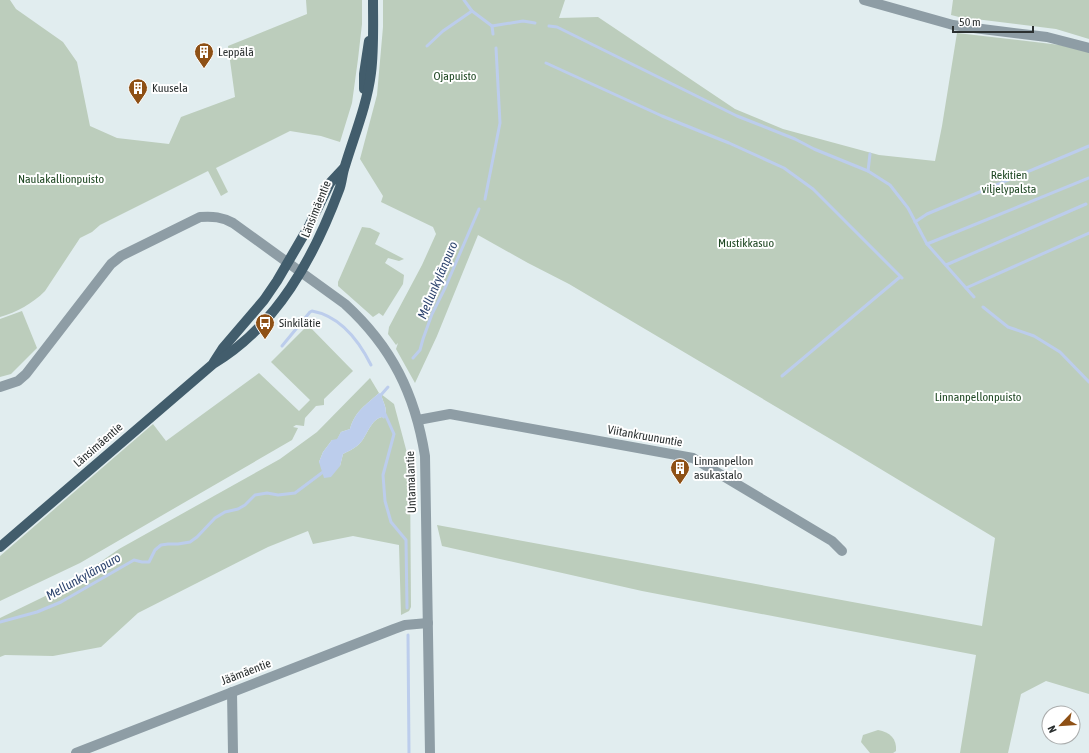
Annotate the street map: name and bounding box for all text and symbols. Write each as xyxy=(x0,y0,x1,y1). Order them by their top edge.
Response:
scale bar xyxy=(953,8,1033,34)
text: 50 m xyxy=(959,15,981,29)
building icon: Leppälä xyxy=(193,41,215,69)
place label: Leppälä xyxy=(218,45,254,59)
park label: Ojapuisto xyxy=(434,69,477,83)
building icon: Kuusela xyxy=(127,77,149,105)
place label: Kuusela xyxy=(152,81,188,95)
park label: Rekitien viljelypalsta xyxy=(982,168,1036,196)
park label: Naulakallionpuisto xyxy=(18,172,104,186)
street label: Länsimäentie xyxy=(298,178,334,240)
park label: Mustikkasuo xyxy=(718,236,774,250)
water label: Mellunkylänpuro xyxy=(414,239,461,321)
bus stop icon: Sinkilätie xyxy=(254,312,276,340)
place label: Sinkilätie xyxy=(279,316,321,330)
park label: Linnanpellonpuisto xyxy=(935,390,1022,404)
street label: Länsimäentie xyxy=(71,420,125,470)
street label: Viitankruununtie xyxy=(606,423,684,449)
street label: Untamalantie xyxy=(403,451,419,513)
place label: Linnanpellon asukastalo xyxy=(694,454,753,482)
building icon: Linnanpellon asukastalo xyxy=(669,457,691,485)
water label: Mellunkylänpuro xyxy=(43,550,123,603)
street label: Jäämäentie xyxy=(219,656,273,688)
north arrow xyxy=(1041,705,1081,745)
text: N xyxy=(1045,724,1059,735)

